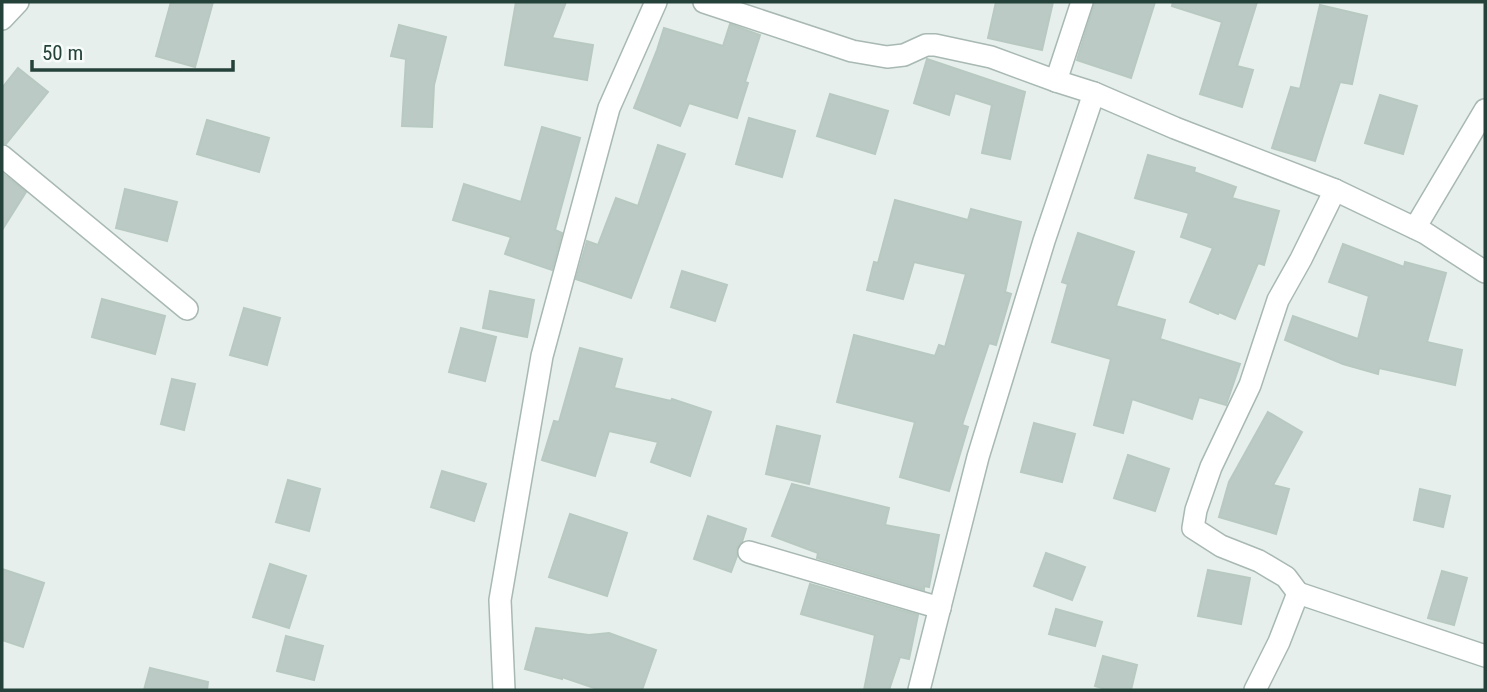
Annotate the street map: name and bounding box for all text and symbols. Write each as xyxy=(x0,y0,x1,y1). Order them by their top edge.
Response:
scale bar xyxy=(32,28,233,72)
text: 50 m xyxy=(42,41,83,65)

